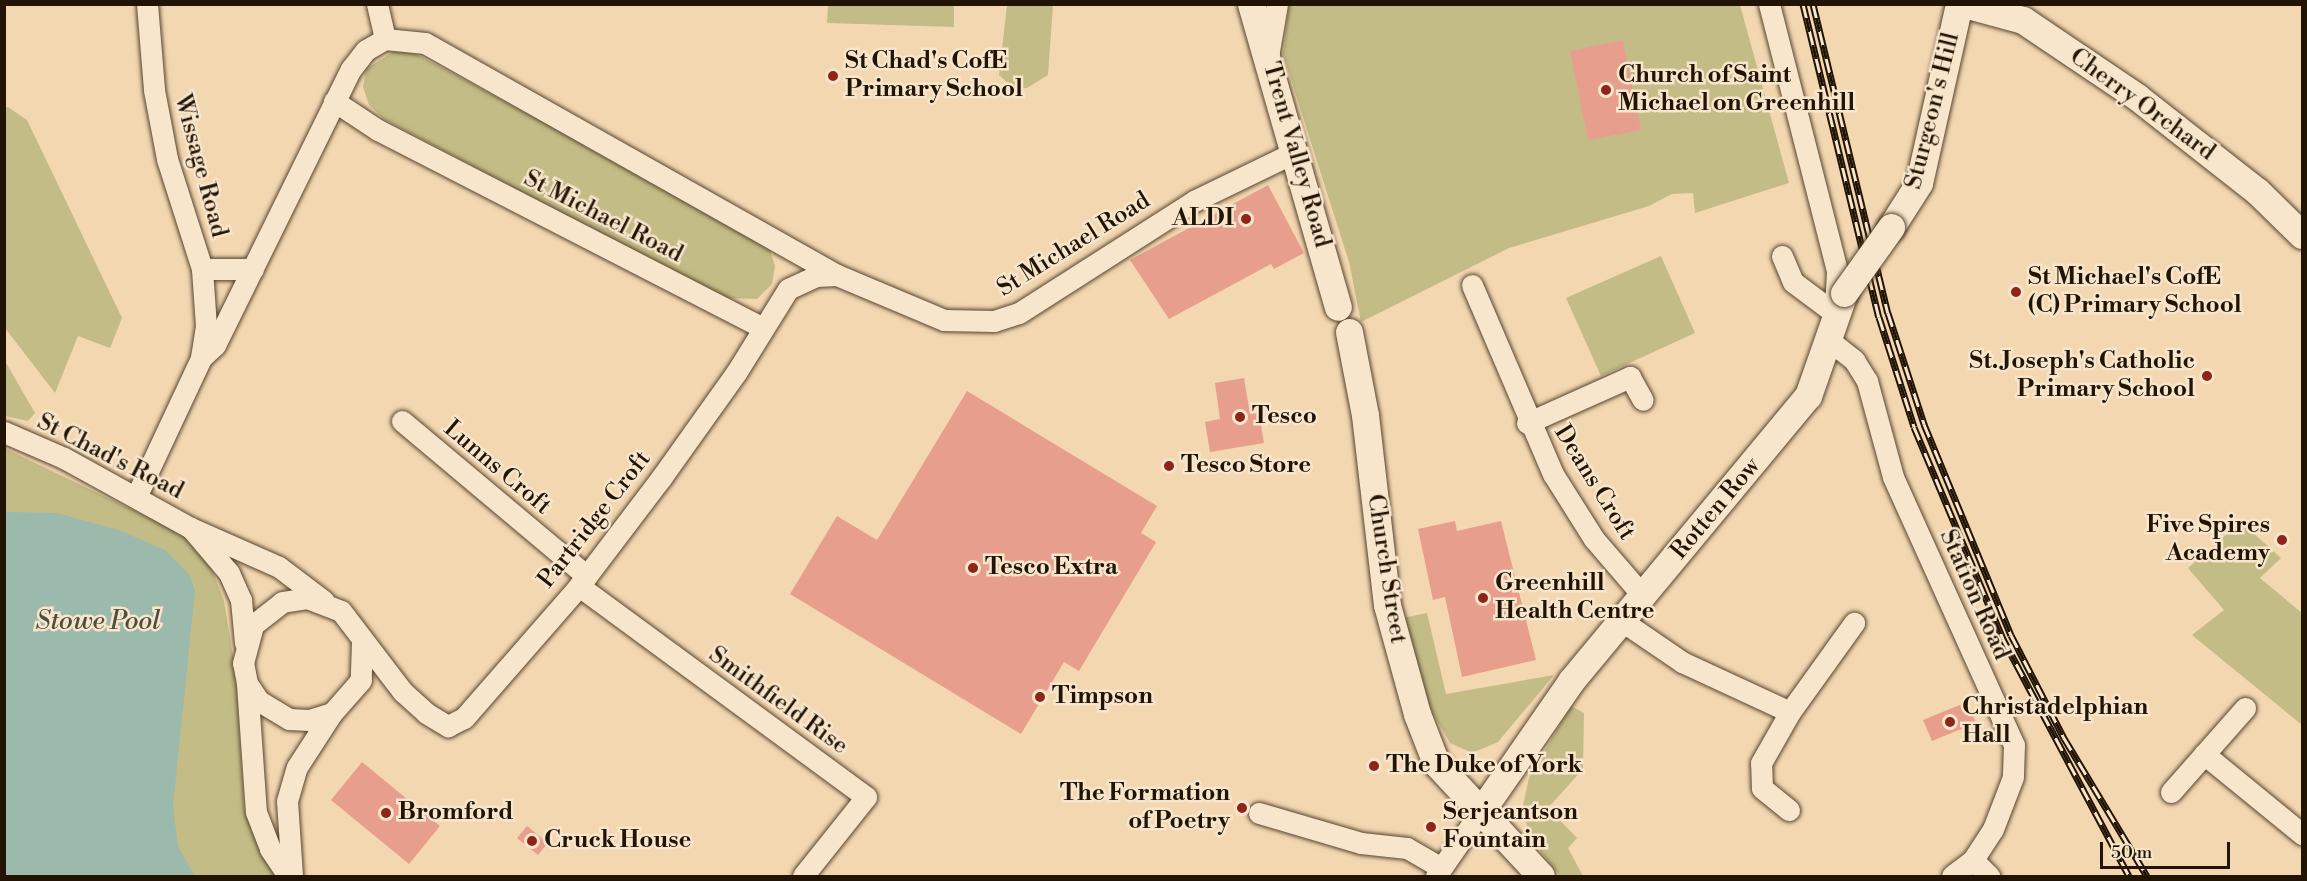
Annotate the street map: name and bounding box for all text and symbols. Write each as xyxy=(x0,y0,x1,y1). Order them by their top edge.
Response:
street label: Sturgeon's Hill xyxy=(1900,30,1966,192)
street label: Cherry Orchard xyxy=(2064,43,2220,167)
place label: St Chad's CofE Primary School xyxy=(845,48,1023,104)
street label: Trent Valley Road xyxy=(1256,59,1336,251)
place label: Church of Saint Michael on Greenhill xyxy=(1618,62,1855,118)
marker: St Chad's CofE Primary School xyxy=(826,69,840,83)
marker: Church of Saint Michael on Greenhill xyxy=(1599,83,1613,97)
street label: Wissage Road xyxy=(167,91,233,241)
street label: St Michael Road xyxy=(519,165,687,269)
street label: St Michael Road xyxy=(992,187,1156,303)
place label: ALDI xyxy=(1172,205,1234,233)
marker: ALDI xyxy=(1239,212,1253,226)
place label: St Michael's CofE (C) Primary School xyxy=(2028,264,2242,320)
marker: St Michael's CofE (C) Primary School xyxy=(2009,285,2023,299)
place label: St. Joseph's Catholic Primary School xyxy=(1969,348,2195,404)
marker: St. Joseph's Catholic Primary School xyxy=(2200,369,2214,383)
place label: Tesco xyxy=(1252,403,1317,431)
street label: St Chad's Road xyxy=(32,408,188,506)
marker: Tesco xyxy=(1233,410,1247,424)
street label: Lunns Croft xyxy=(437,415,557,521)
street label: Deans Croft xyxy=(1547,420,1641,546)
street label: Partridge Croft xyxy=(532,446,658,594)
place label: Tesco Store xyxy=(1181,452,1311,480)
street label: Rotten Row xyxy=(1665,452,1767,566)
marker: Tesco Store xyxy=(1162,459,1176,473)
street label: Church Street xyxy=(1360,492,1412,646)
place label: Five Spires Academy xyxy=(2146,512,2270,568)
street label: Station Road xyxy=(1932,525,2016,665)
marker: Five Spires Academy xyxy=(2275,533,2289,547)
place label: Tesco Extra xyxy=(985,554,1118,582)
marker: Tesco Extra xyxy=(966,561,980,575)
place label: Greenhill Health Centre xyxy=(1495,570,1654,626)
marker: Greenhill Health Centre xyxy=(1476,591,1490,605)
water label: Stowe Pool xyxy=(36,606,160,638)
street label: Smithfield Rise xyxy=(703,641,853,761)
place label: Timpson xyxy=(1052,683,1153,711)
marker: Timpson xyxy=(1033,690,1047,704)
place label: Christadelphian Hall xyxy=(1962,694,2148,750)
marker: Christadelphian Hall xyxy=(1943,715,1957,729)
place label: The Duke of York xyxy=(1386,752,1582,780)
marker: The Duke of York xyxy=(1367,759,1381,773)
place label: The Formation of Poetry xyxy=(1060,780,1230,836)
place label: Bromford xyxy=(398,799,513,827)
place label: Serjeantson Fountain xyxy=(1443,799,1578,855)
marker: The Formation of Poetry xyxy=(1235,801,1249,815)
marker: Bromford xyxy=(379,806,393,820)
marker: Serjeantson Fountain xyxy=(1424,820,1438,834)
place label: Cruck House xyxy=(544,827,691,855)
scale bar xyxy=(2103,830,2234,868)
marker: Cruck House xyxy=(525,834,539,848)
text: 50 m xyxy=(2111,841,2152,864)

